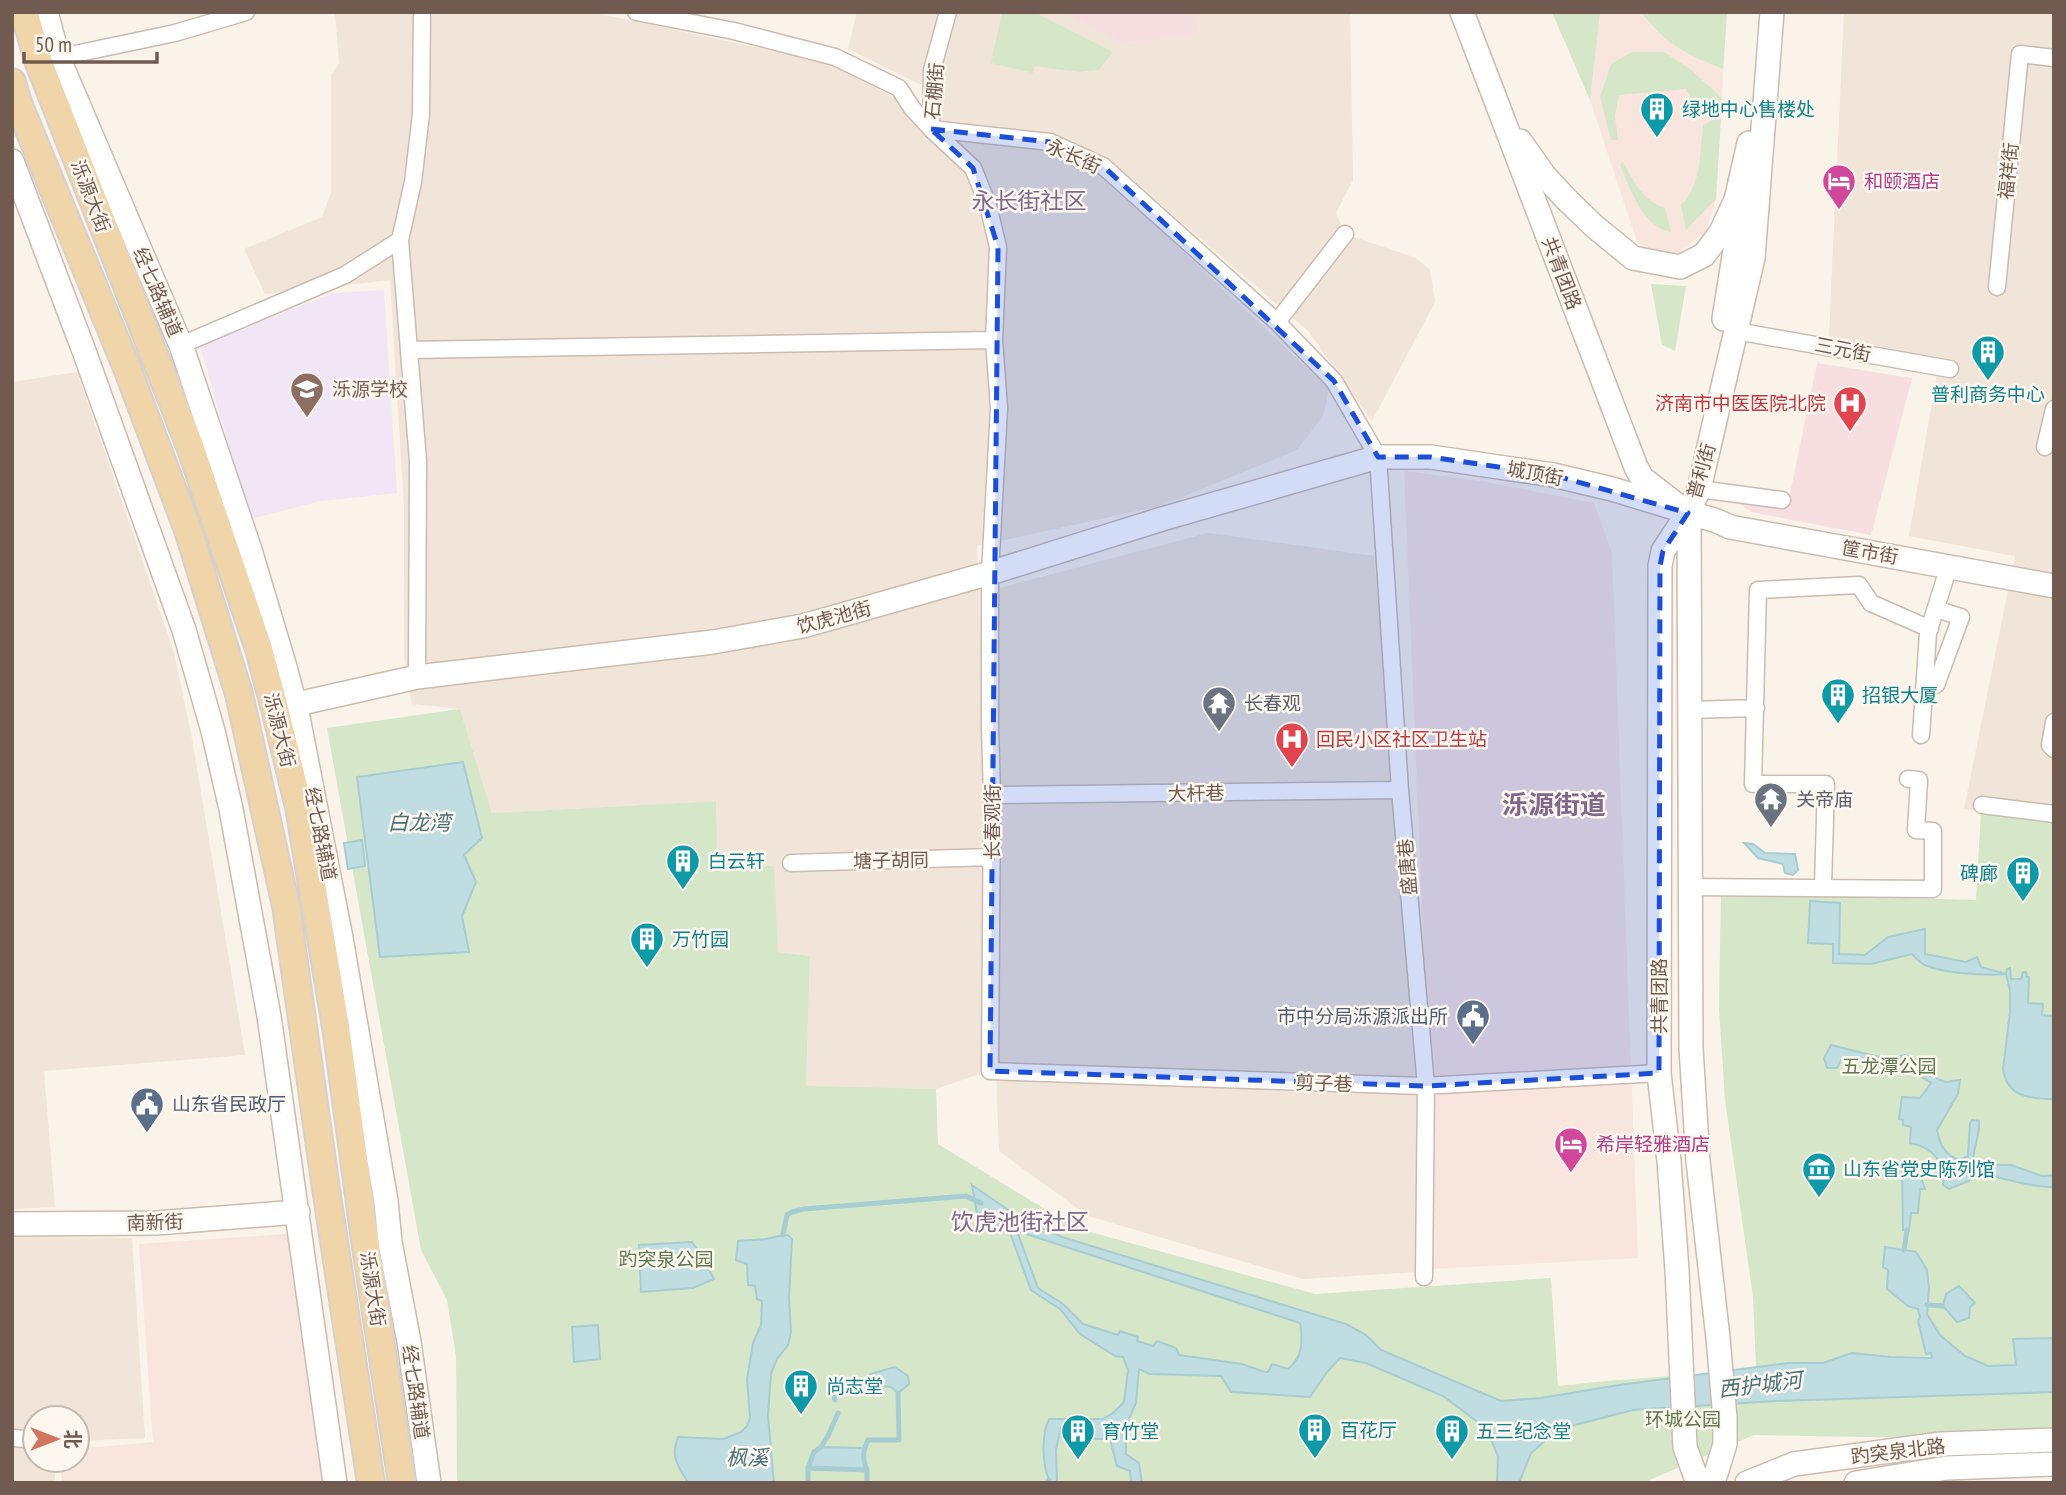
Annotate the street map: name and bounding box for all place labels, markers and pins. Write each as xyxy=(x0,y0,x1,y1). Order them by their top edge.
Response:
building icon: 绿地中心售楼处 xyxy=(1638,90,1676,139)
place label: 绿地中心售楼处 xyxy=(1682,97,1815,121)
hotel icon: 和颐酒店 xyxy=(1820,162,1858,211)
place label: 和颐酒店 xyxy=(1864,169,1940,193)
building icon: 普利商务中心 xyxy=(1969,333,2007,382)
school or university icon: 泺源学校 xyxy=(288,370,326,419)
place label: 泺源学校 xyxy=(332,377,408,401)
place label: 普利商务中心 xyxy=(1931,382,2045,406)
hospital icon: 济南市中医医院北院 xyxy=(1831,384,1869,433)
place label: 济南市中医医院北院 xyxy=(1655,391,1826,415)
building icon: 招银大厦 xyxy=(1819,676,1857,725)
place label: 招银大厦 xyxy=(1862,683,1938,707)
temple icon: 长春观 xyxy=(1200,684,1238,733)
place label: 长春观 xyxy=(1244,691,1301,715)
hospital icon: 回民小区社区卫生站 xyxy=(1273,720,1311,769)
place label: 回民小区社区卫生站 xyxy=(1316,727,1487,751)
temple icon: 关帝庙 xyxy=(1752,780,1790,829)
place label: 关帝庙 xyxy=(1796,787,1853,811)
building icon: 白云轩 xyxy=(664,842,702,891)
place label: 白云轩 xyxy=(708,849,765,873)
building icon: 碑廊 xyxy=(2004,854,2042,903)
place label: 碑廊 xyxy=(1960,861,1998,885)
building icon: 万竹园 xyxy=(628,920,666,969)
place label: 万竹园 xyxy=(672,927,729,951)
public building icon: 市中分局泺源派出所 xyxy=(1454,997,1492,1046)
place label: 市中分局泺源派出所 xyxy=(1277,1004,1448,1028)
public building icon: 山东省民政厅 xyxy=(128,1085,166,1134)
place label: 山东省民政厅 xyxy=(172,1092,286,1116)
hotel icon: 希岸轻雅酒店 xyxy=(1552,1125,1590,1174)
place label: 希岸轻雅酒店 xyxy=(1596,1132,1710,1156)
museum icon: 山东省党史陈列馆 xyxy=(1800,1150,1838,1199)
place label: 山东省党史陈列馆 xyxy=(1843,1157,1995,1181)
building icon: 尚志堂 xyxy=(782,1367,820,1416)
place label: 尚志堂 xyxy=(826,1374,883,1398)
building icon: 百花厅 xyxy=(1296,1411,1334,1460)
building icon: 育竹堂 xyxy=(1059,1412,1097,1461)
building icon: 五三纪念堂 xyxy=(1433,1412,1471,1461)
place label: 百花厅 xyxy=(1340,1418,1397,1442)
place label: 育竹堂 xyxy=(1102,1419,1159,1443)
place label: 五三纪念堂 xyxy=(1476,1419,1571,1443)

